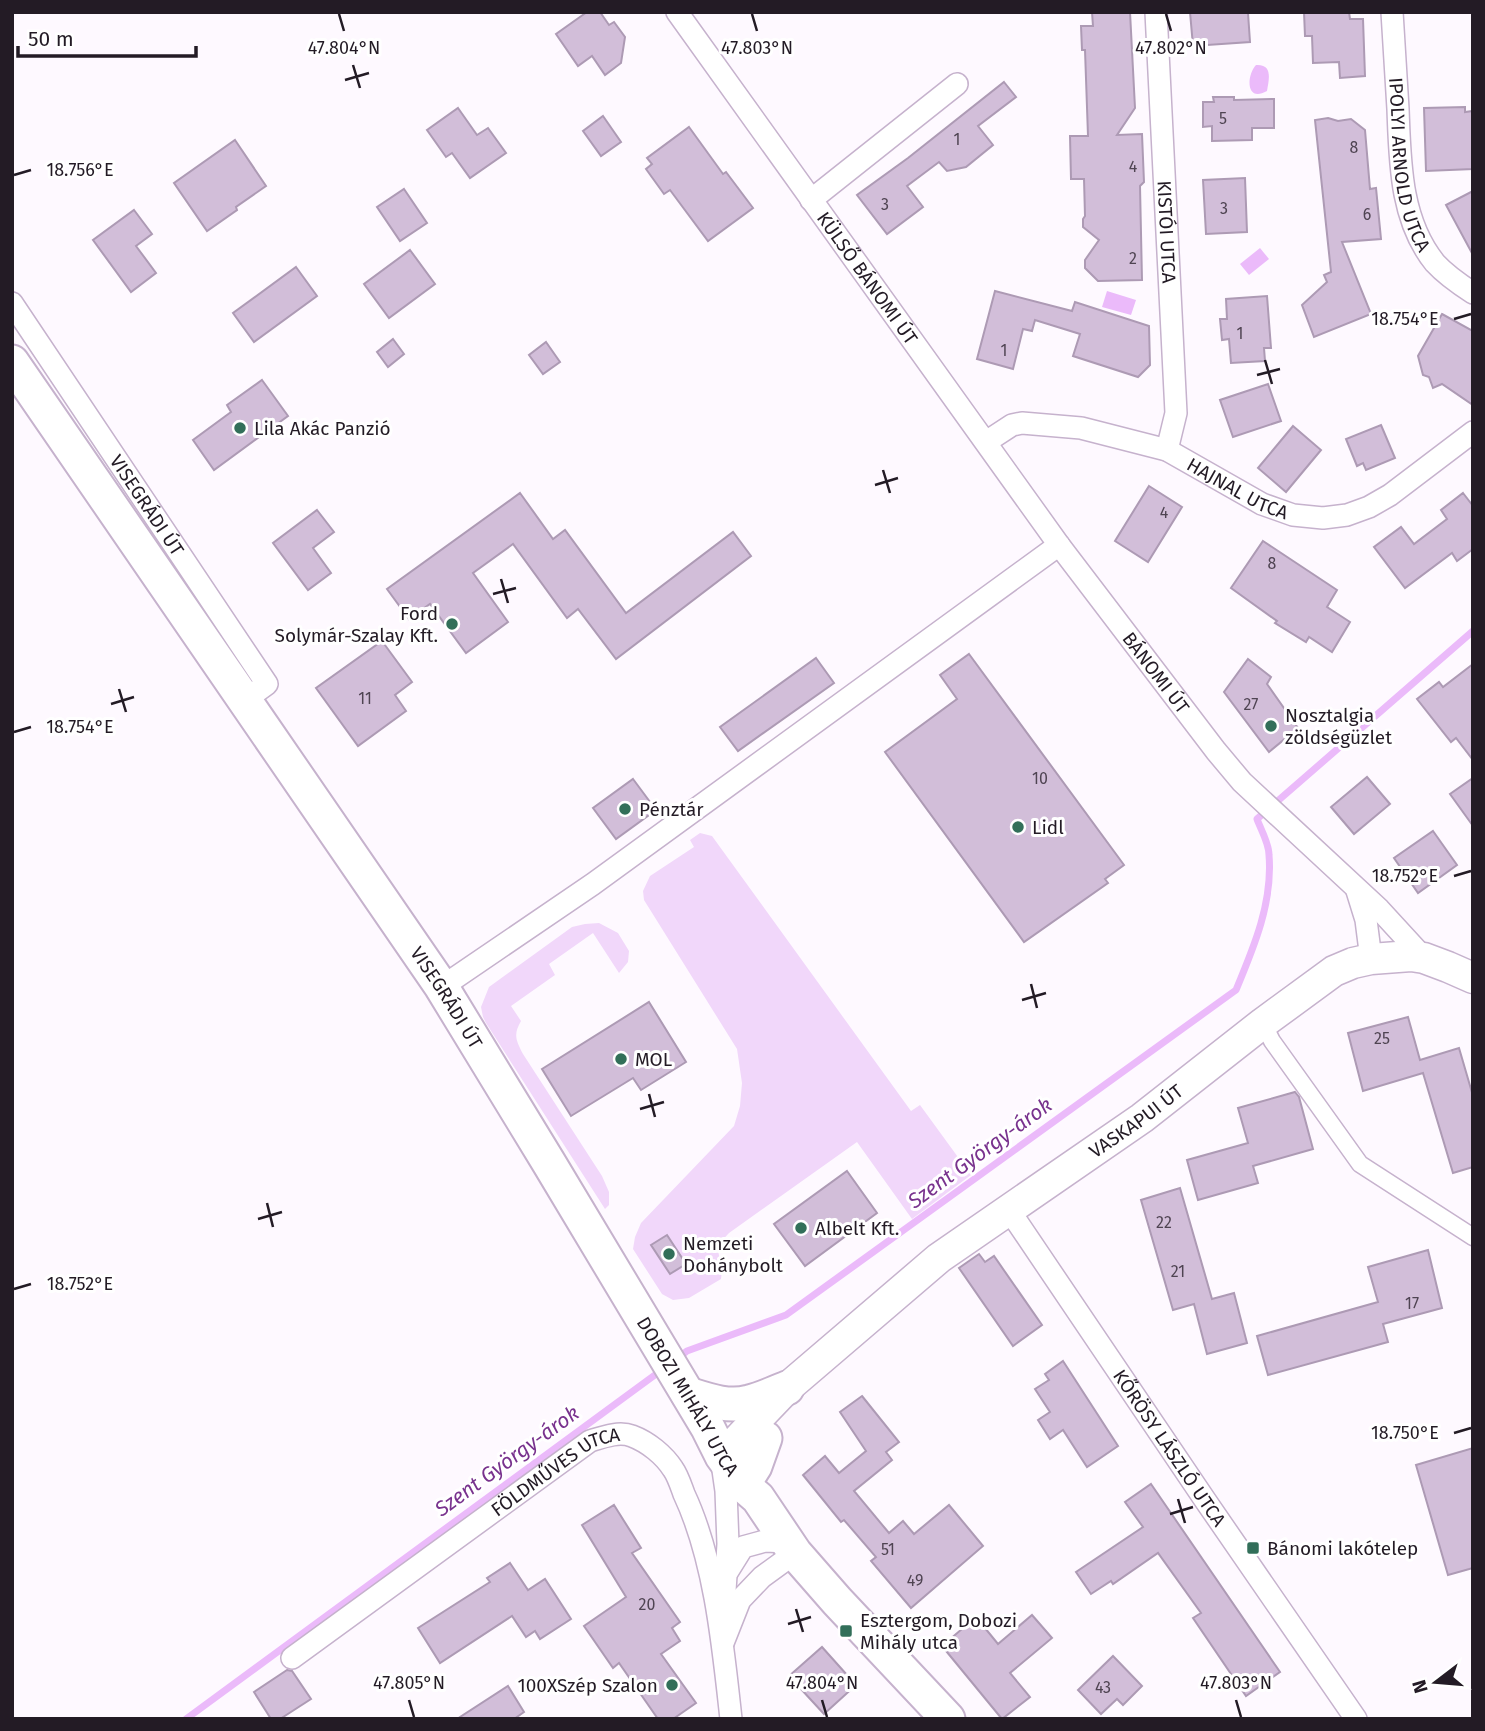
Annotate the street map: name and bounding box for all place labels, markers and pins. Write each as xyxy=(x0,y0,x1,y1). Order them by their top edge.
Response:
place label: Lila Akác Panzió xyxy=(254,417,391,440)
marker: Lila Akác Panzió xyxy=(232,420,248,436)
place label: Ford Solymár-Szalay Kft. xyxy=(275,602,438,647)
marker: Ford Solymár-Szalay Kft. xyxy=(444,616,460,632)
place label: Nosztalgia zöldségüzlet xyxy=(1285,704,1392,749)
marker: Nosztalgia zöldségüzlet xyxy=(1263,718,1279,734)
place label: Pénztár xyxy=(639,798,704,821)
marker: Pénztár xyxy=(617,801,633,817)
place label: Lidl xyxy=(1032,816,1064,839)
marker: Lidl xyxy=(1010,819,1026,835)
place label: MOL xyxy=(635,1048,673,1071)
marker: MOL xyxy=(613,1051,629,1067)
place label: Albelt Kft. xyxy=(815,1217,899,1240)
marker: Albelt Kft. xyxy=(793,1220,809,1236)
place label: Nemzeti Dohánybolt xyxy=(683,1232,783,1277)
marker: Nemzeti Dohánybolt xyxy=(661,1246,677,1262)
place label: Bánomi lakótelep xyxy=(1267,1537,1418,1560)
marker: Bánomi lakótelep xyxy=(1245,1540,1261,1556)
place label: Esztergom, Dobozi Mihály utca xyxy=(860,1609,1017,1654)
marker: Esztergom, Dobozi Mihály utca xyxy=(838,1623,854,1639)
place label: 100XSzép Szalon xyxy=(518,1674,658,1697)
marker: 100XSzép Szalon xyxy=(664,1677,680,1693)

